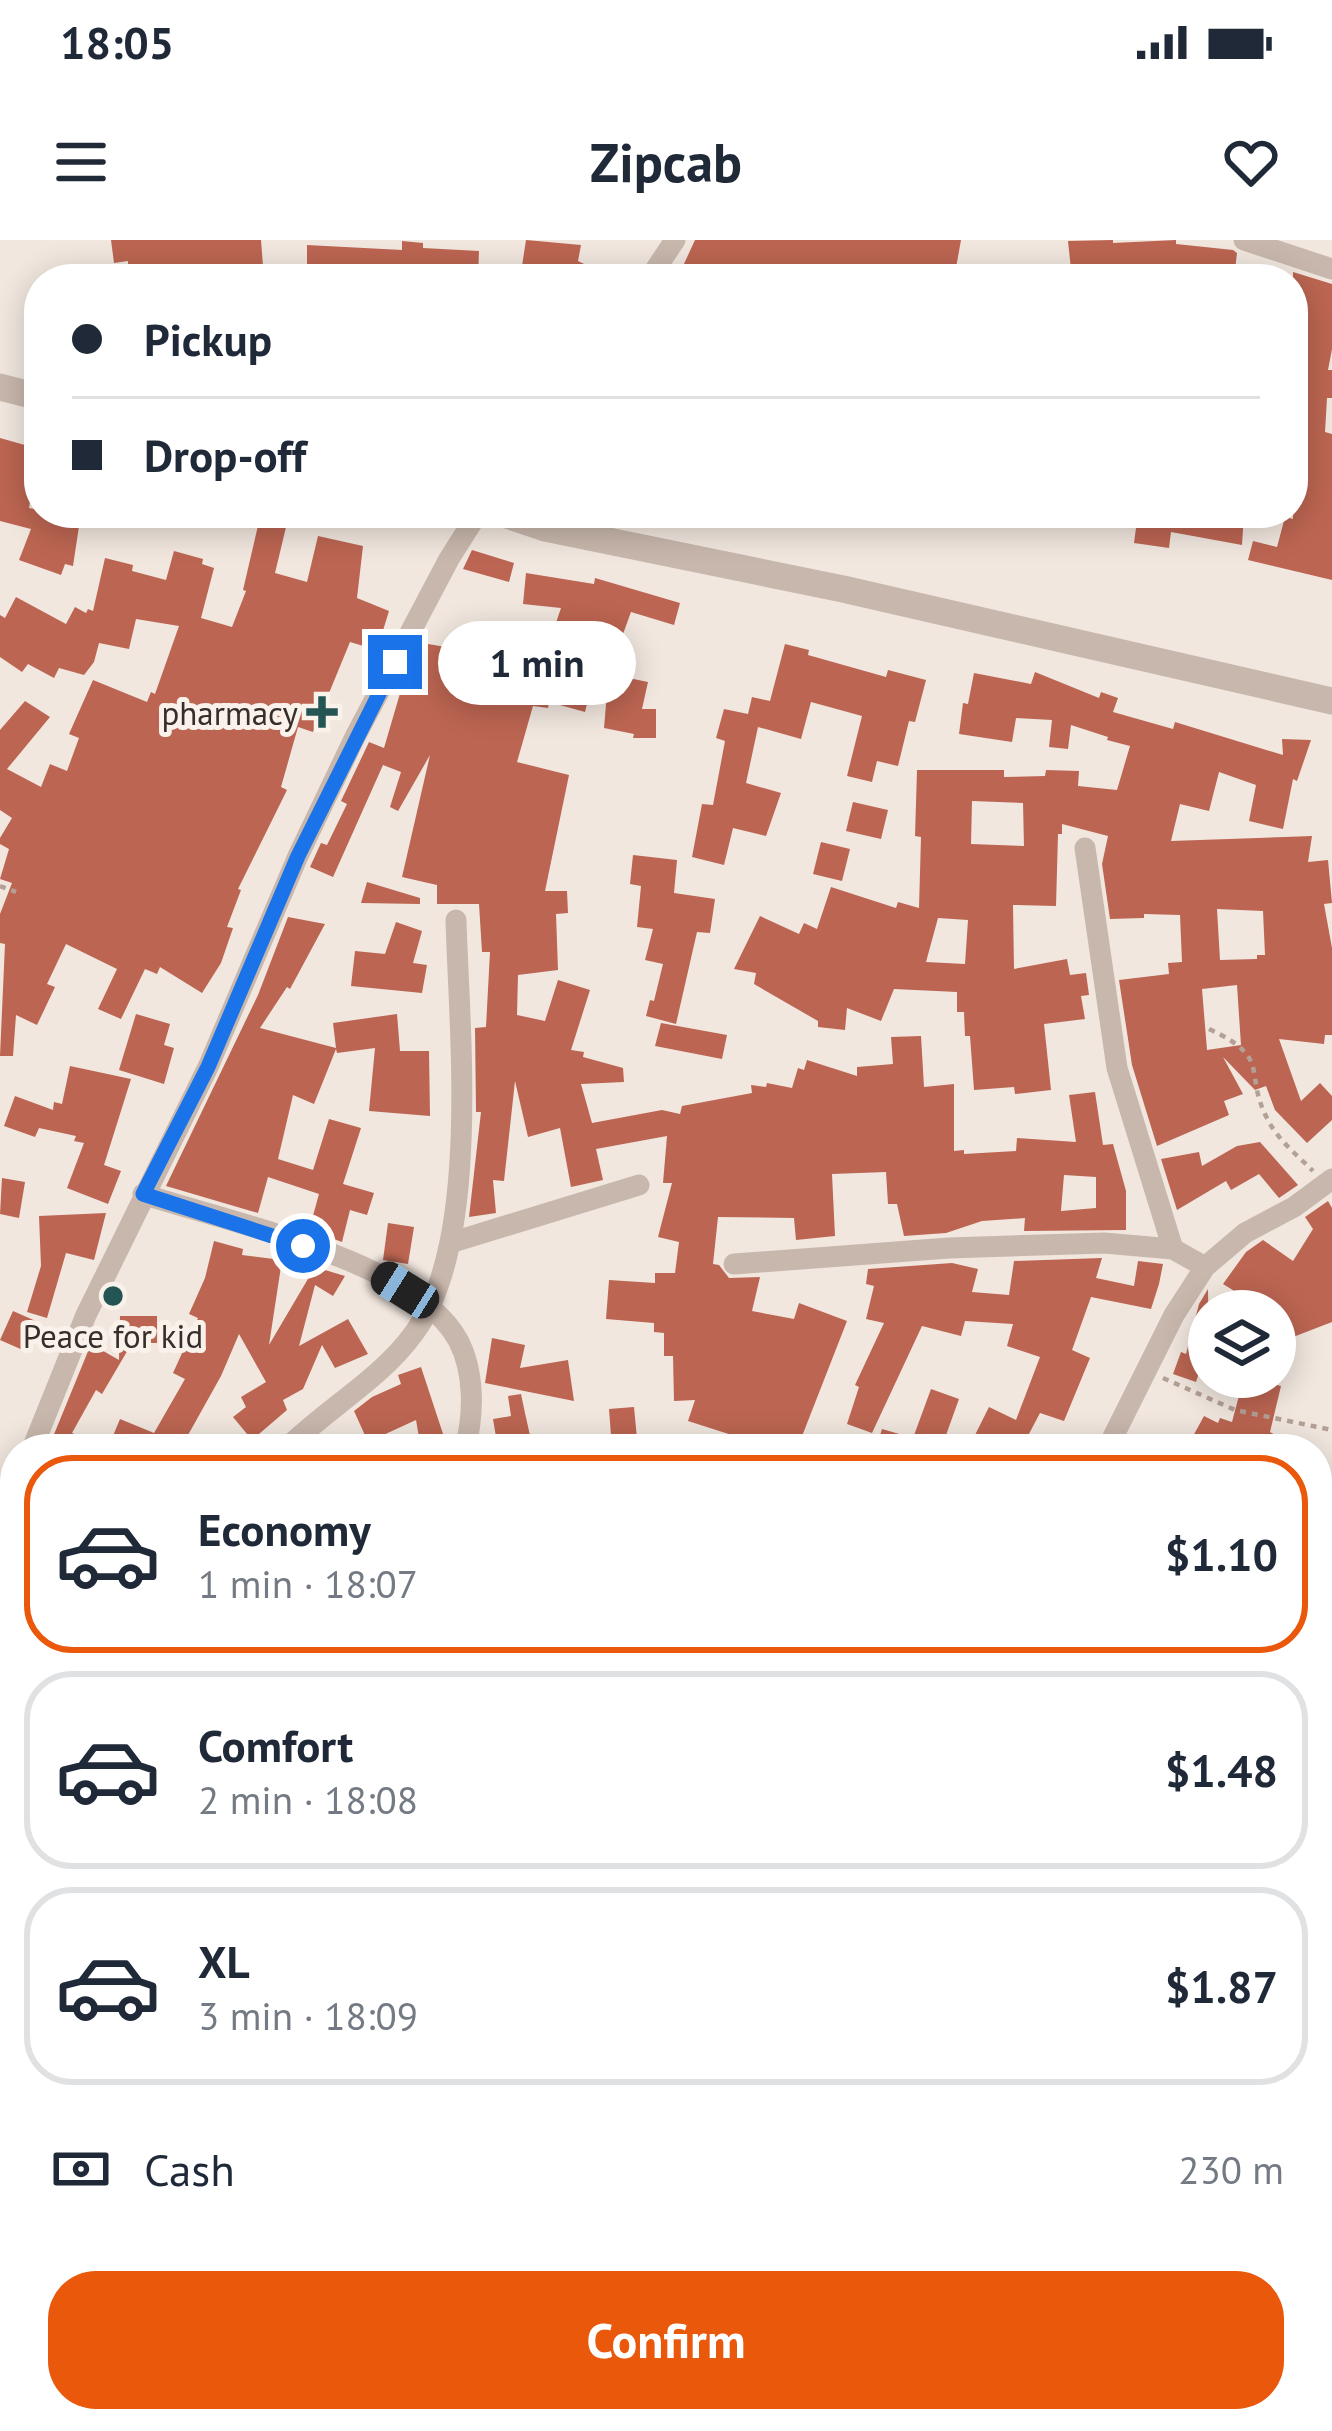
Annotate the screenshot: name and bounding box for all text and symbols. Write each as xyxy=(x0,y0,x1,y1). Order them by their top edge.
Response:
text: 18:05 xyxy=(60,13,174,71)
text: Zipcab xyxy=(590,127,742,197)
icon: menu xyxy=(48,129,114,195)
icon: heart xyxy=(1218,129,1284,195)
text: Pickup xyxy=(144,310,272,368)
text: Drop-off xyxy=(144,426,306,484)
callout: 1 min xyxy=(437,620,635,704)
route end xyxy=(368,635,422,689)
text: 1 min xyxy=(489,637,585,688)
place label: pharmacy xyxy=(161,691,299,734)
marker: pharmacy xyxy=(309,699,335,725)
route start xyxy=(276,1219,330,1273)
car xyxy=(365,1256,445,1324)
marker: Peace for kid xyxy=(100,1283,126,1309)
map controls xyxy=(1188,1290,1296,1398)
button: layers xyxy=(1188,1290,1296,1398)
place label: Peace for kid xyxy=(23,1314,203,1357)
icon: car xyxy=(54,1500,162,1608)
text: Economy xyxy=(198,1500,371,1558)
text: $1.10 xyxy=(1165,1525,1278,1583)
text: 1 min · 18:07 xyxy=(198,1558,418,1609)
icon: car xyxy=(54,1716,162,1824)
text: Comfort xyxy=(198,1716,353,1774)
text: $1.48 xyxy=(1165,1741,1278,1799)
text: 2 min · 18:08 xyxy=(198,1774,418,1825)
icon: car xyxy=(54,1932,162,2040)
text: XL xyxy=(198,1932,250,1990)
text: $1.87 xyxy=(1165,1957,1278,2015)
text: 3 min · 18:09 xyxy=(198,1990,418,2041)
icon: cash xyxy=(48,2136,114,2202)
text: Cash xyxy=(144,2140,235,2198)
text: 230 m xyxy=(1178,2144,1284,2195)
button: Confirm xyxy=(48,2271,1284,2409)

